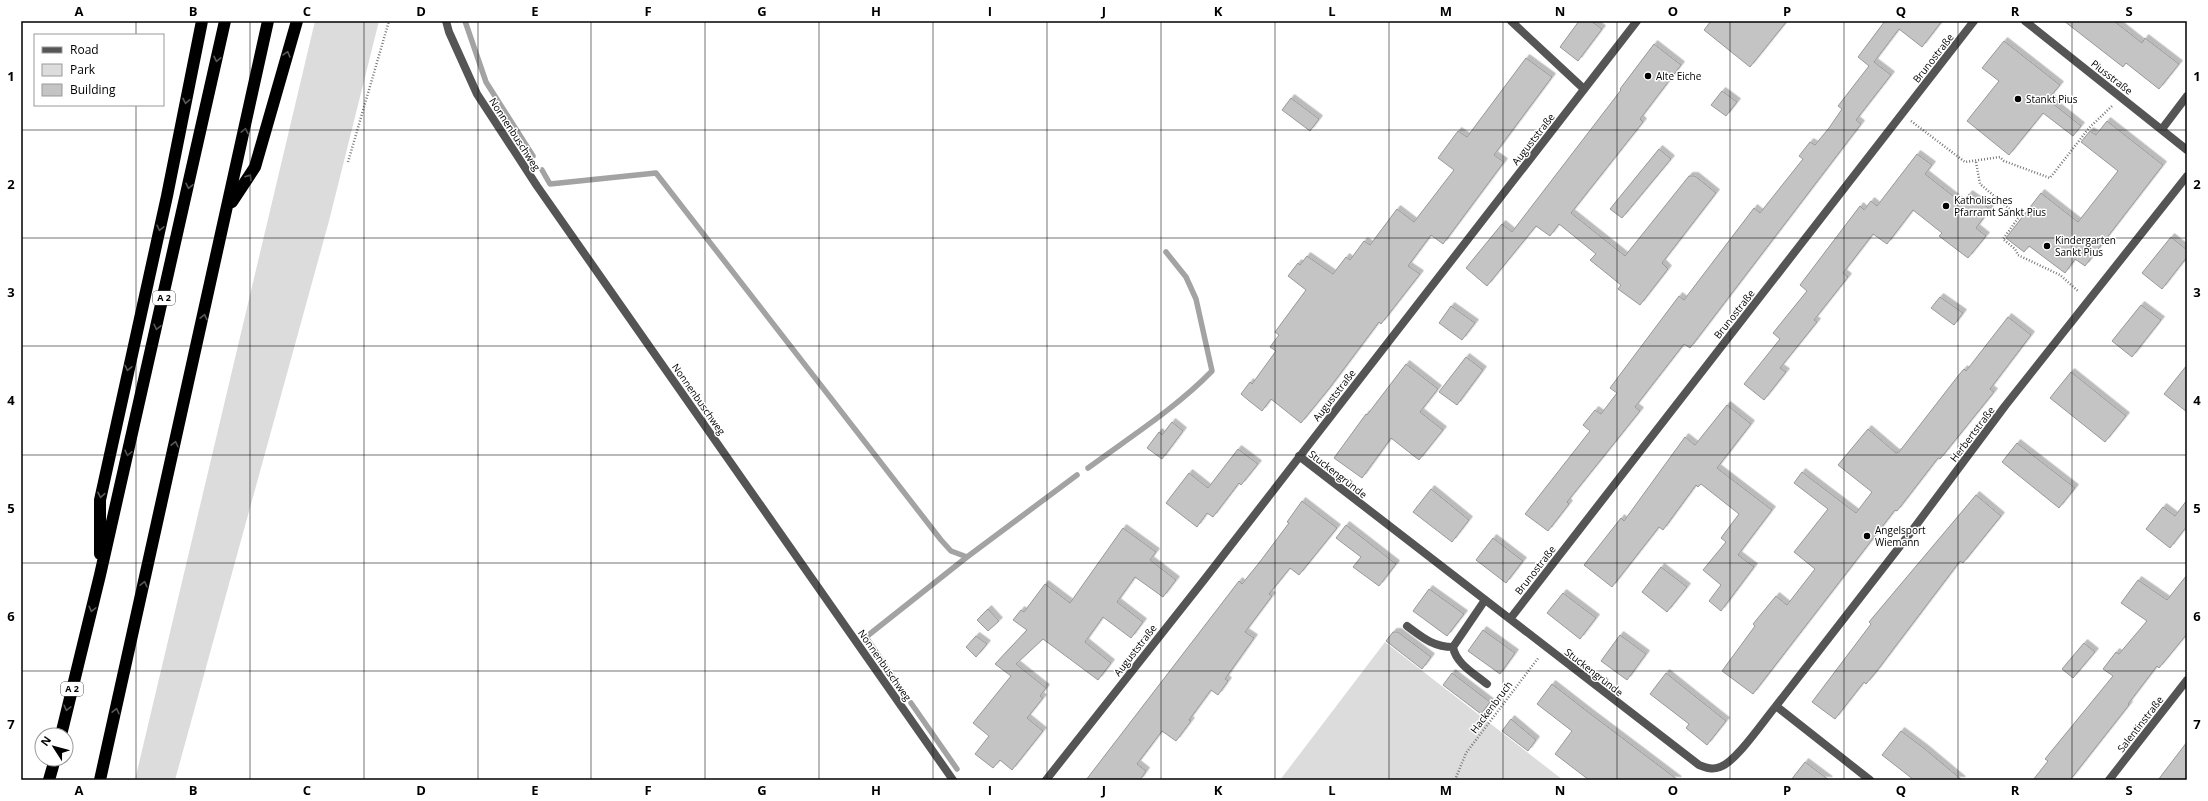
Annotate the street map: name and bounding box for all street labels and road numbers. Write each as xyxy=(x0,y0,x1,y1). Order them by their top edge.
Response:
street label: Brunostraße xyxy=(1909,30,1957,85)
street label: Piusstraße xyxy=(2088,56,2136,98)
street label: Nonnenbuschweg xyxy=(486,95,544,174)
street label: Auguststraße xyxy=(1508,110,1558,168)
street label: Brunostraße xyxy=(1710,286,1758,341)
road number: A 2 xyxy=(153,291,175,305)
street label: Nonnenbuschweg xyxy=(669,360,729,438)
street label: Auguststraße xyxy=(1309,366,1359,424)
street label: Herbertstraße xyxy=(1946,403,1998,465)
street label: Stuckengründe xyxy=(1306,447,1370,501)
street label: Brunostraße xyxy=(1511,542,1559,597)
street label: Auguststraße xyxy=(1110,621,1160,679)
street label: Nonnenbuschweg xyxy=(855,626,915,704)
street label: Stuckengründe xyxy=(1562,645,1626,699)
street label: Hackenbruch xyxy=(1467,678,1515,736)
road number: A 2 xyxy=(61,682,83,696)
street label: Salentinstraße xyxy=(2114,693,2166,755)

